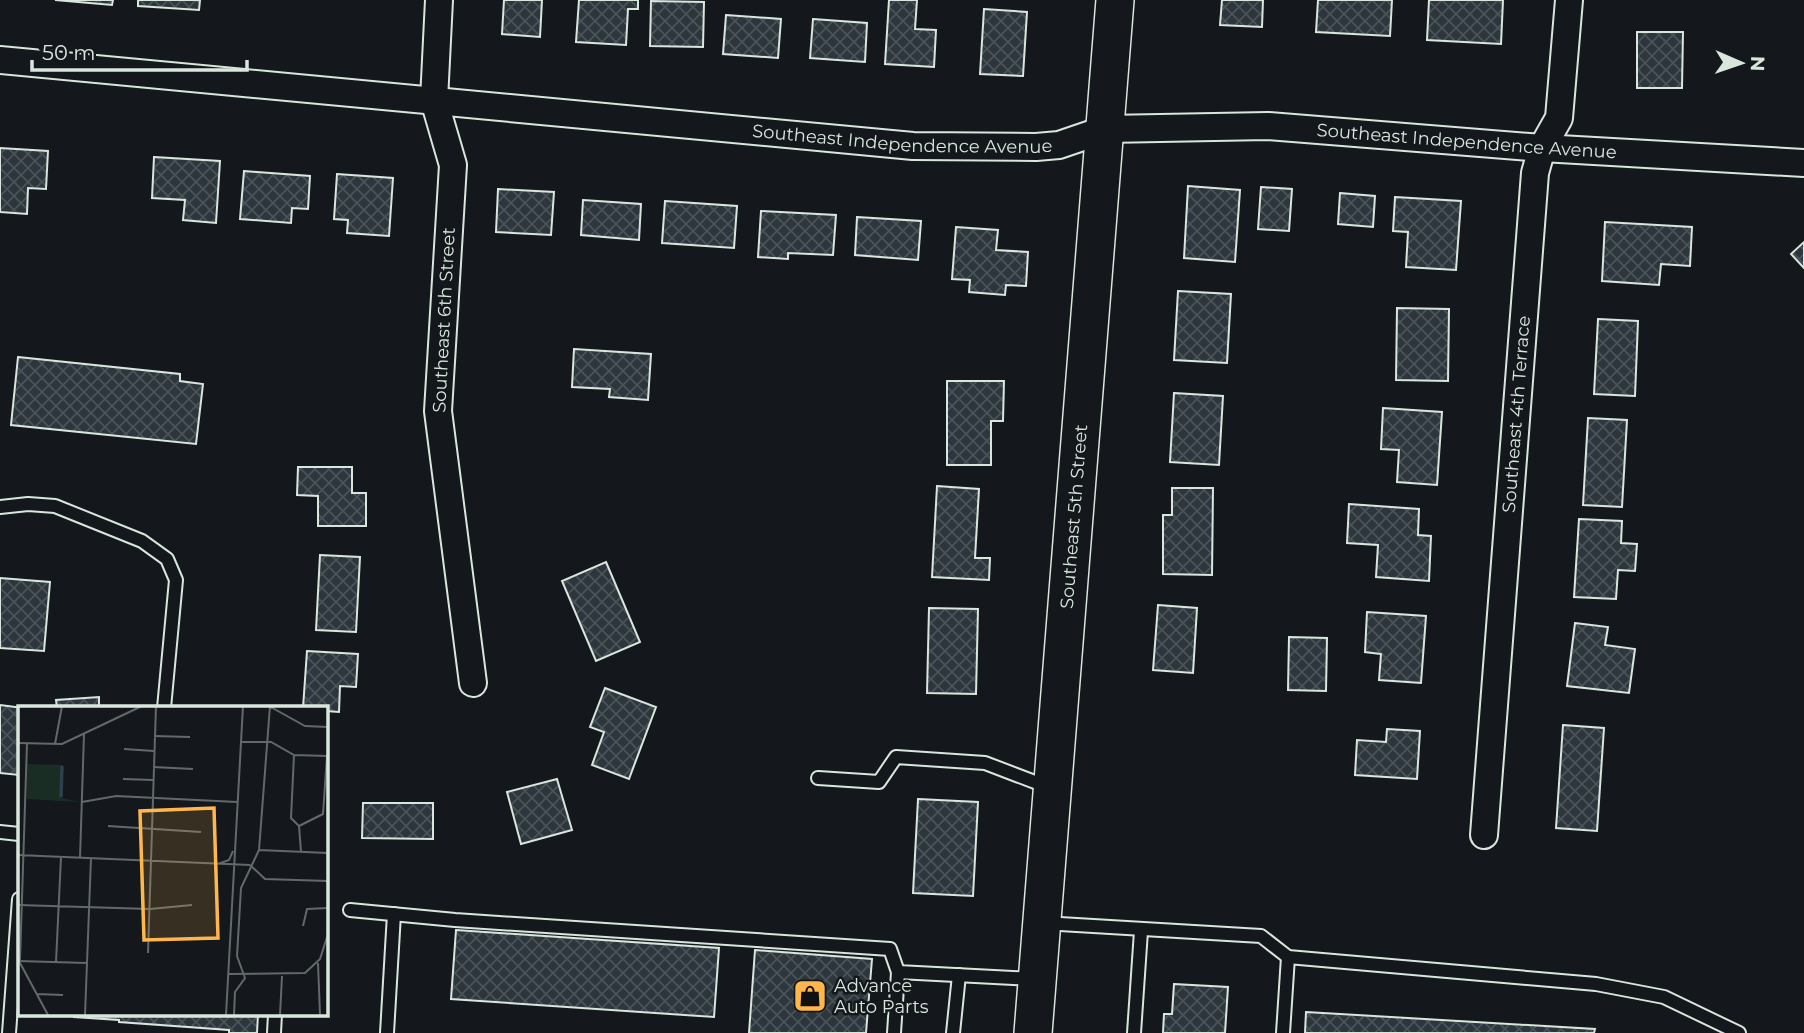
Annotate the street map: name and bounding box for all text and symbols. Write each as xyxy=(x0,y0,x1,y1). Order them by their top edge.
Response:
scale bar xyxy=(32,28,247,72)
north arrow xyxy=(1706,28,1776,98)
text: 50 m xyxy=(42,40,96,65)
text: N xyxy=(1746,55,1769,72)
street label: Southeast Independence Avenue xyxy=(1316,119,1617,163)
street label: Southeast Independence Avenue xyxy=(751,120,1053,158)
street label: Southeast 6th Street xyxy=(428,227,460,413)
street label: Southeast 4th Terrace xyxy=(1498,315,1535,514)
street label: Southeast 5th Street xyxy=(1056,424,1092,610)
inset map xyxy=(18,706,327,1016)
place label: Advance Auto Parts xyxy=(834,975,929,1018)
shop icon: Advance Auto Parts xyxy=(791,977,829,1015)

